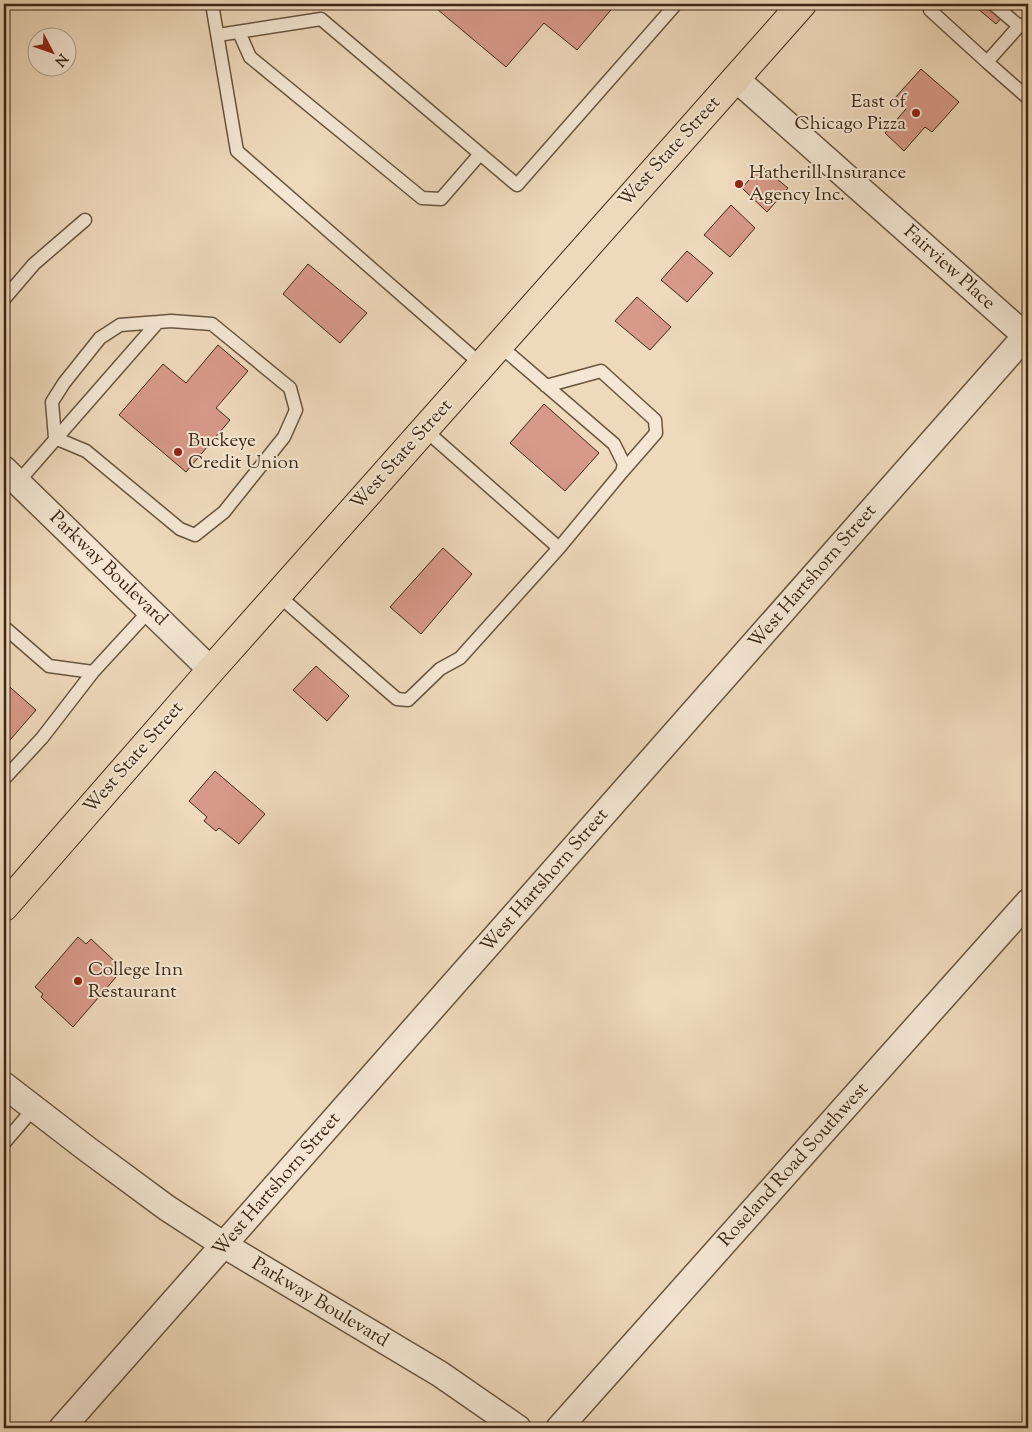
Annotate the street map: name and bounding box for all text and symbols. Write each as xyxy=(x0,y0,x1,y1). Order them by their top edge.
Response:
north arrow xyxy=(28,28,78,78)
text: N xyxy=(49,48,72,70)
place label: East of Chicago Pizza xyxy=(795,89,907,138)
street label: West State Street xyxy=(613,90,728,213)
marker: East of Chicago Pizza xyxy=(910,107,922,119)
place label: Hatherill Insurance Agency Inc. xyxy=(749,160,906,209)
marker: Hatherill Insurance Agency Inc. xyxy=(733,178,745,190)
street label: Fairview Place xyxy=(897,219,1001,317)
street label: West State Street xyxy=(345,393,460,516)
place label: Buckeye Credit Union xyxy=(188,428,299,477)
marker: Buckeye Credit Union xyxy=(172,446,184,458)
street label: West Hartshorn Street xyxy=(743,499,884,655)
street label: Parkway Boulevard xyxy=(43,505,173,633)
street label: West State Street xyxy=(78,696,191,820)
street label: West Hartshorn Street xyxy=(475,803,616,959)
place label: College Inn Restaurant xyxy=(88,957,183,1006)
marker: College Inn Restaurant xyxy=(72,975,84,987)
street label: Roseland Road Southwest xyxy=(713,1076,876,1253)
street label: West Hartshorn Street xyxy=(207,1107,348,1263)
street label: Parkway Boulevard xyxy=(246,1251,394,1355)

